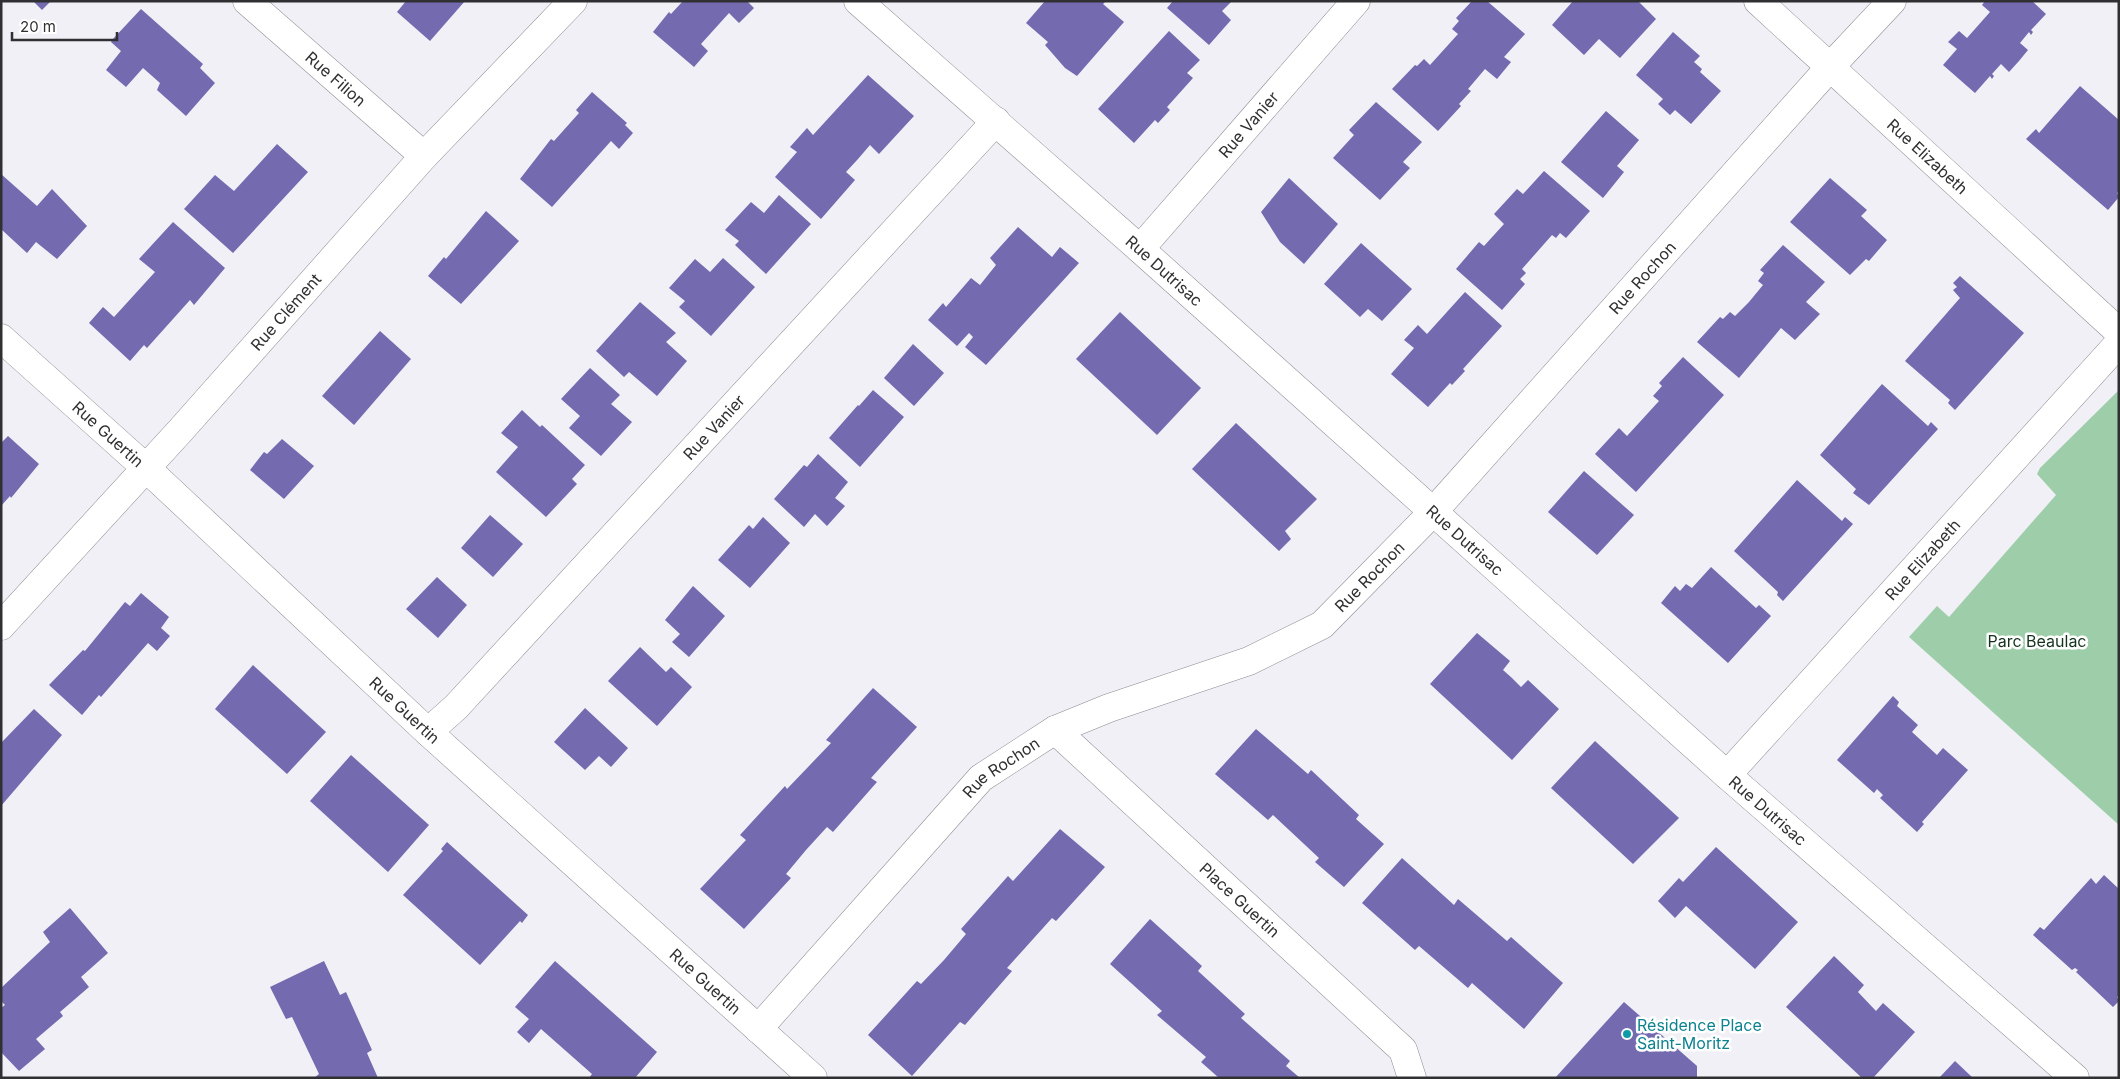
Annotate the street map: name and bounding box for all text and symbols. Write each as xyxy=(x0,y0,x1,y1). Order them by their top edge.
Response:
scale bar xyxy=(12,10,118,42)
text: 20 m xyxy=(20,17,56,36)
street label: Rue Filion xyxy=(301,47,370,111)
street label: Rue Vanier xyxy=(1214,87,1283,162)
street label: Rue Elizabeth xyxy=(1883,114,1972,198)
street label: Rue Dutrisac xyxy=(1122,231,1207,310)
street label: Rue Rochon xyxy=(1605,237,1680,318)
street label: Rue Clément xyxy=(246,269,325,355)
street label: Rue Vanier xyxy=(679,390,749,464)
street label: Rue Guertin xyxy=(68,397,148,471)
street label: Rue Dutrisac xyxy=(1422,501,1508,580)
street label: Rue Elizabeth xyxy=(1881,515,1964,604)
street label: Rue Rochon xyxy=(1330,537,1408,616)
park label: Parc Beaulac xyxy=(1988,631,2087,651)
street label: Rue Guertin xyxy=(365,672,444,748)
street label: Rue Rochon xyxy=(958,733,1043,802)
street label: Rue Dutrisac xyxy=(1725,771,1811,850)
street label: Place Guertin xyxy=(1196,858,1284,942)
street label: Rue Guertin xyxy=(666,944,745,1019)
place label: Résidence Place Saint-Moritz xyxy=(1637,1015,1762,1053)
marker: Résidence Place Saint-Moritz xyxy=(1621,1028,1633,1040)

